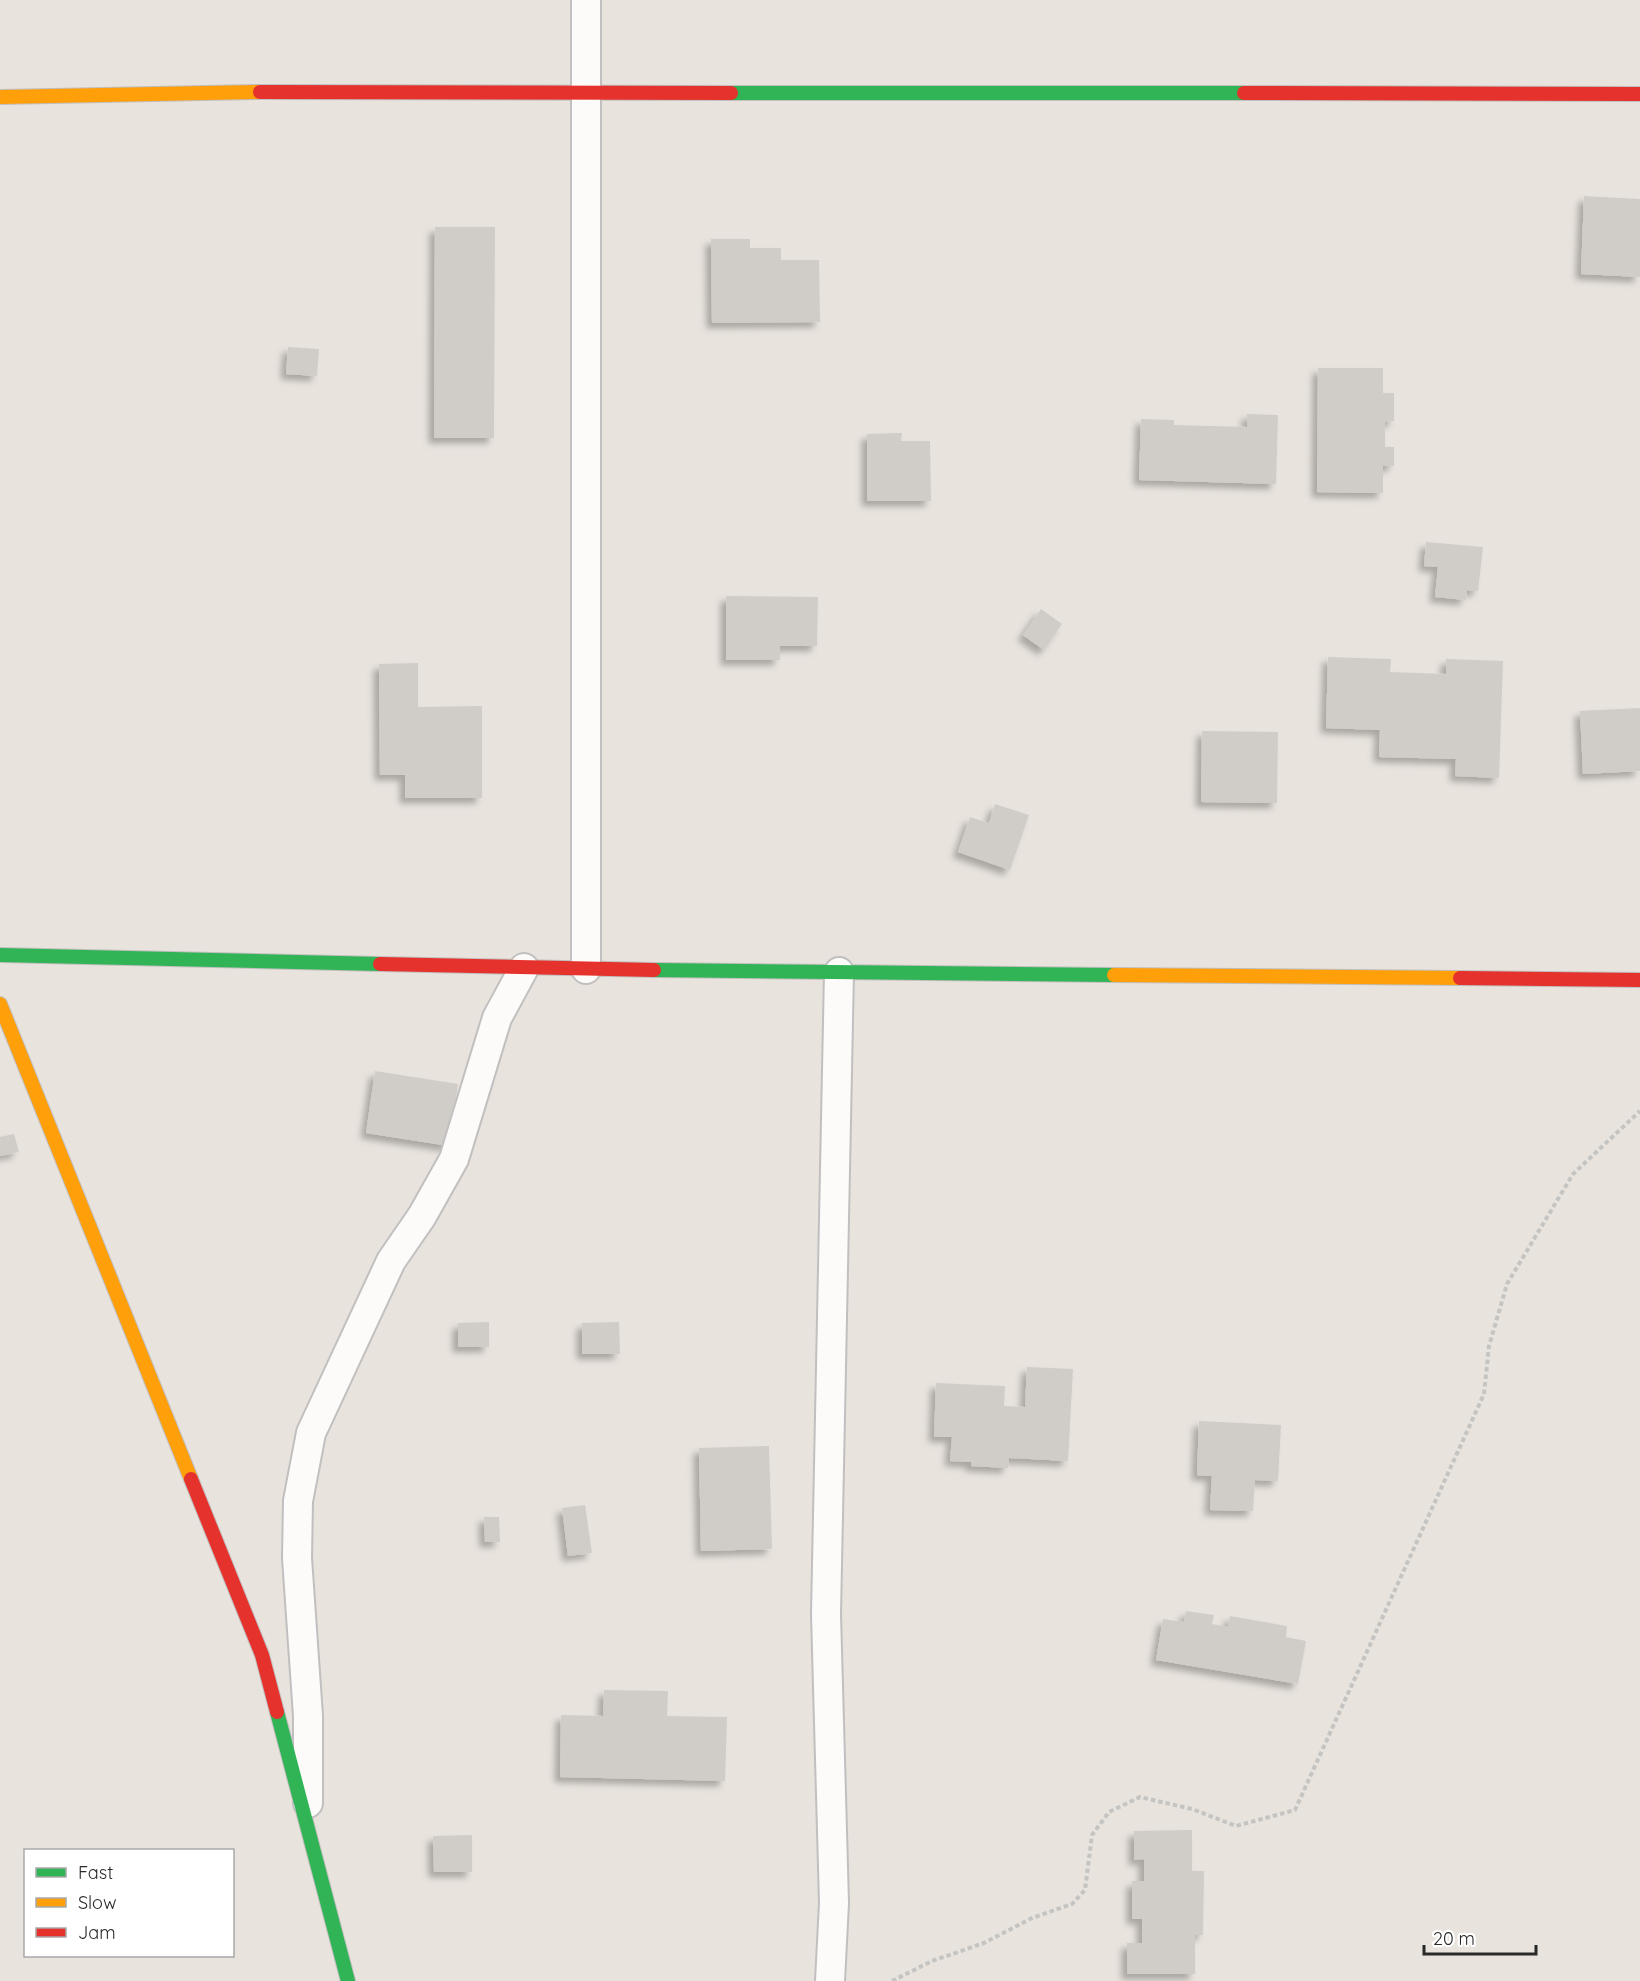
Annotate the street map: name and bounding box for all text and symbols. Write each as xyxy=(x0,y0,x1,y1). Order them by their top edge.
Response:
legend xyxy=(24,1849,234,1957)
text: Fast xyxy=(78,1861,113,1884)
text: Slow xyxy=(78,1891,116,1914)
scale bar xyxy=(1424,1918,1536,1956)
text: Jam xyxy=(78,1921,116,1944)
text: 20 m xyxy=(1433,1927,1475,1950)

